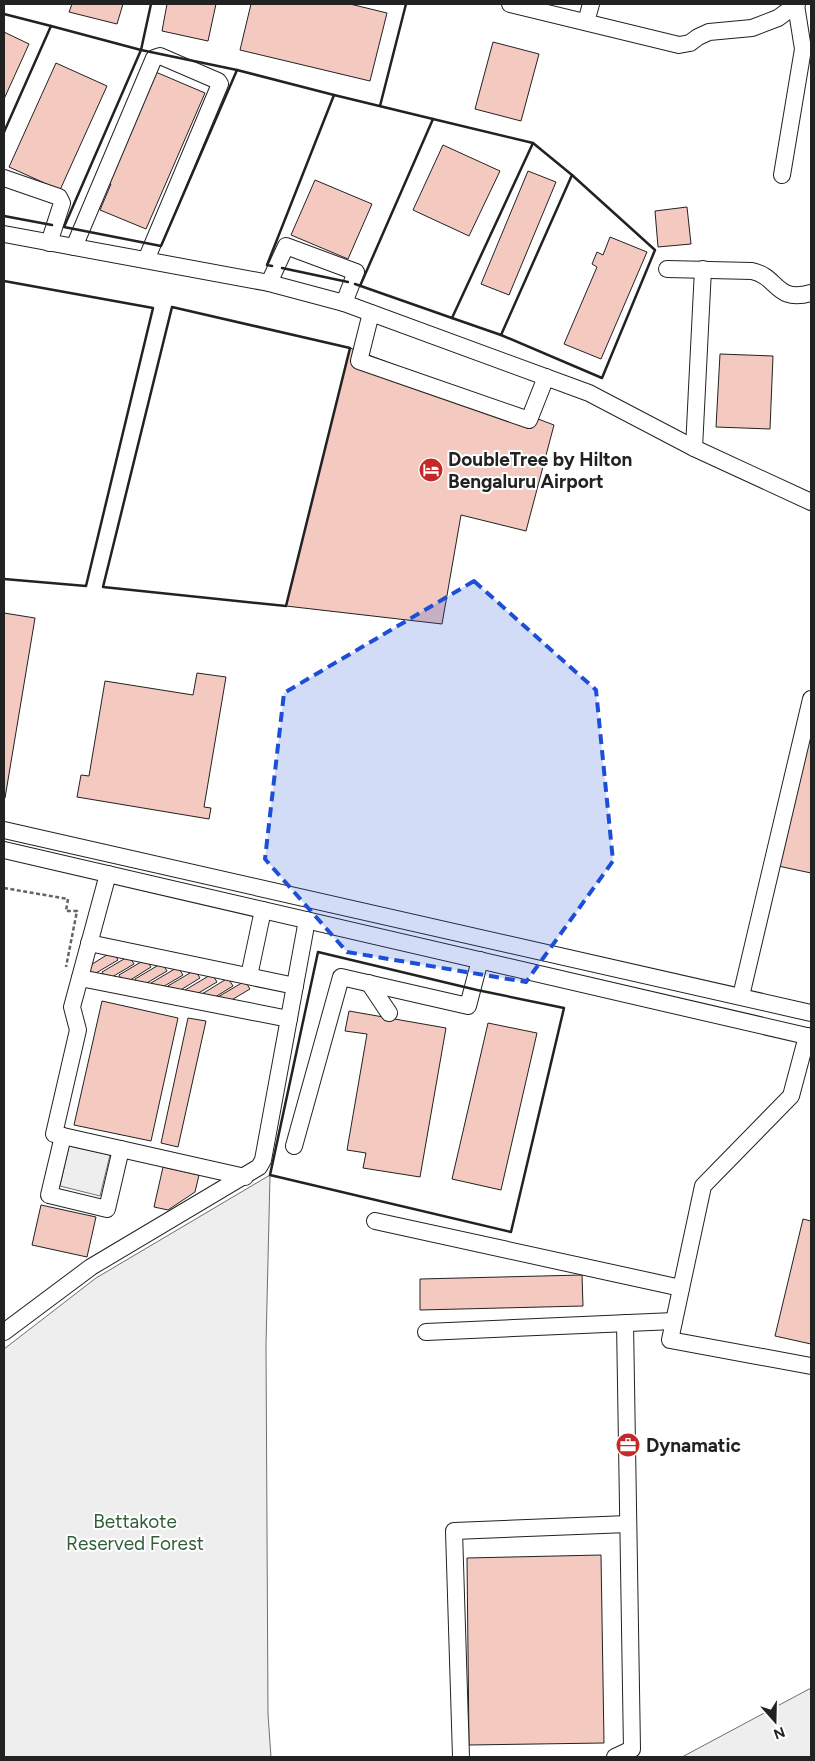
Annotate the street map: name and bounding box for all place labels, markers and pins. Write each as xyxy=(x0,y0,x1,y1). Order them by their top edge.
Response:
place label: DoubleTree by Hilton Bengaluru Airport xyxy=(448,448,632,493)
hotel icon: DoubleTree by Hilton Bengaluru Airport xyxy=(418,457,444,483)
office icon: Dynamatic xyxy=(615,1432,641,1458)
place label: Dynamatic xyxy=(646,1434,741,1457)

